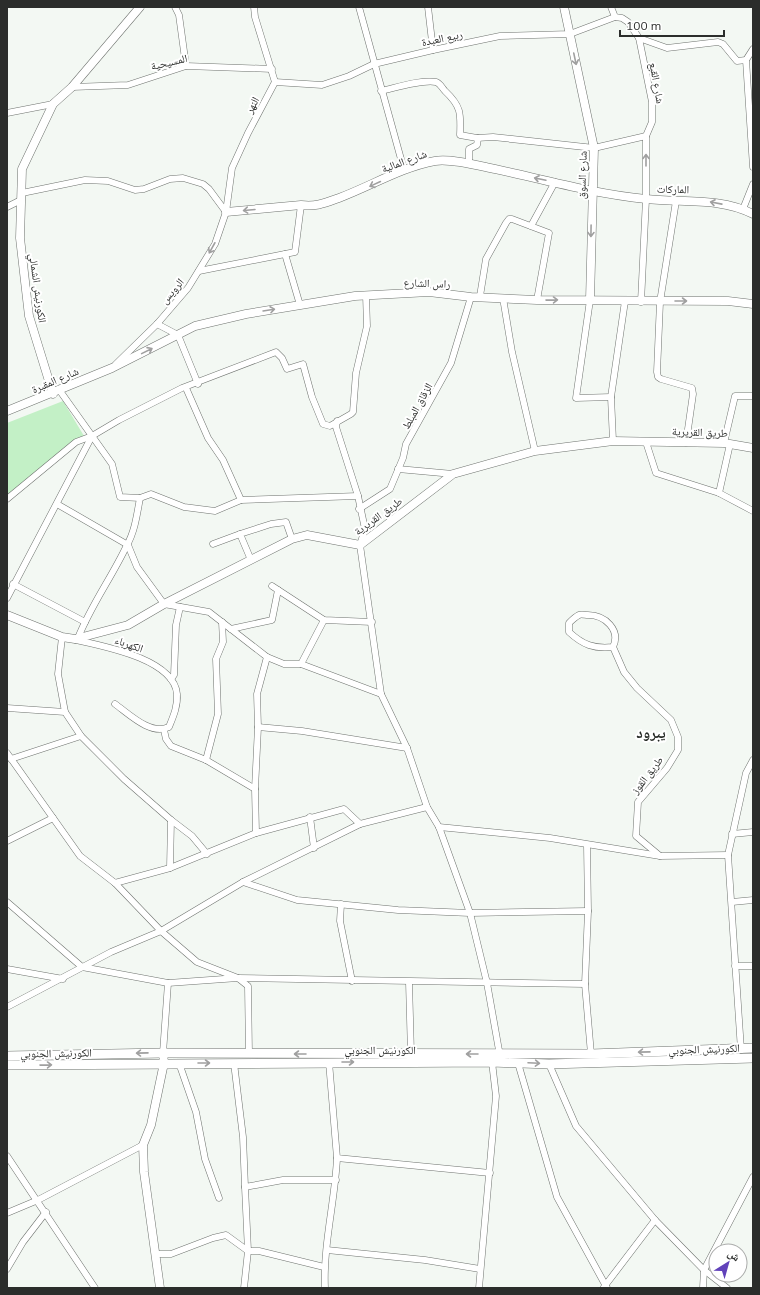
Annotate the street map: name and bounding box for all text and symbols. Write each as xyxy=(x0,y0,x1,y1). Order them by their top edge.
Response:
scale bar xyxy=(620,12,724,38)
text: 100 m xyxy=(626,18,661,33)
street label: ربيع العبدة xyxy=(420,27,464,49)
street label: المسيحية xyxy=(149,51,189,73)
one-way arrow xyxy=(572,52,580,65)
street label: شارع القبع xyxy=(647,61,667,105)
street label: النهر xyxy=(241,94,262,117)
street label: شارع المالية xyxy=(379,146,429,176)
street label: شارع السوق xyxy=(574,151,590,199)
one-way arrow xyxy=(642,154,650,167)
one-way arrow xyxy=(534,174,547,182)
one-way arrow xyxy=(369,181,381,188)
street label: الماركات xyxy=(657,182,689,196)
one-way arrow xyxy=(710,199,723,207)
one-way arrow xyxy=(243,207,256,214)
one-way arrow xyxy=(587,224,595,237)
one-way arrow xyxy=(207,242,215,254)
street label: الكورنيش الشمالي xyxy=(24,252,50,324)
street label: الرويس xyxy=(157,275,187,307)
street label: راس الشارع xyxy=(403,275,451,291)
one-way arrow xyxy=(545,296,558,304)
one-way arrow xyxy=(674,297,687,305)
one-way arrow xyxy=(262,306,275,314)
one-way arrow xyxy=(141,347,153,354)
street label: شارع المقبرة xyxy=(29,364,81,396)
street label: الزقاق المبلط xyxy=(399,380,435,432)
street label: طريق القريرية xyxy=(672,424,728,440)
street label: طريق القريرية xyxy=(351,494,405,538)
street label: الكهرباء xyxy=(113,632,145,656)
district label: يبرود xyxy=(636,723,666,742)
street label: طريق القوز xyxy=(627,753,666,797)
street label: الكورنيش الجنوبي xyxy=(668,1041,740,1059)
street label: الكورنيش الجنوبي xyxy=(344,1043,416,1059)
street label: الكورنيش الجنوبي xyxy=(20,1045,92,1062)
one-way arrow xyxy=(638,1049,651,1056)
one-way arrow xyxy=(136,1050,149,1057)
one-way arrow xyxy=(294,1050,307,1058)
one-way arrow xyxy=(466,1050,479,1058)
one-way arrow xyxy=(341,1058,354,1066)
one-way arrow xyxy=(197,1059,210,1067)
one-way arrow xyxy=(527,1060,540,1067)
one-way arrow xyxy=(39,1061,52,1069)
north arrow xyxy=(708,1243,748,1283)
text: ش xyxy=(725,1246,743,1265)

